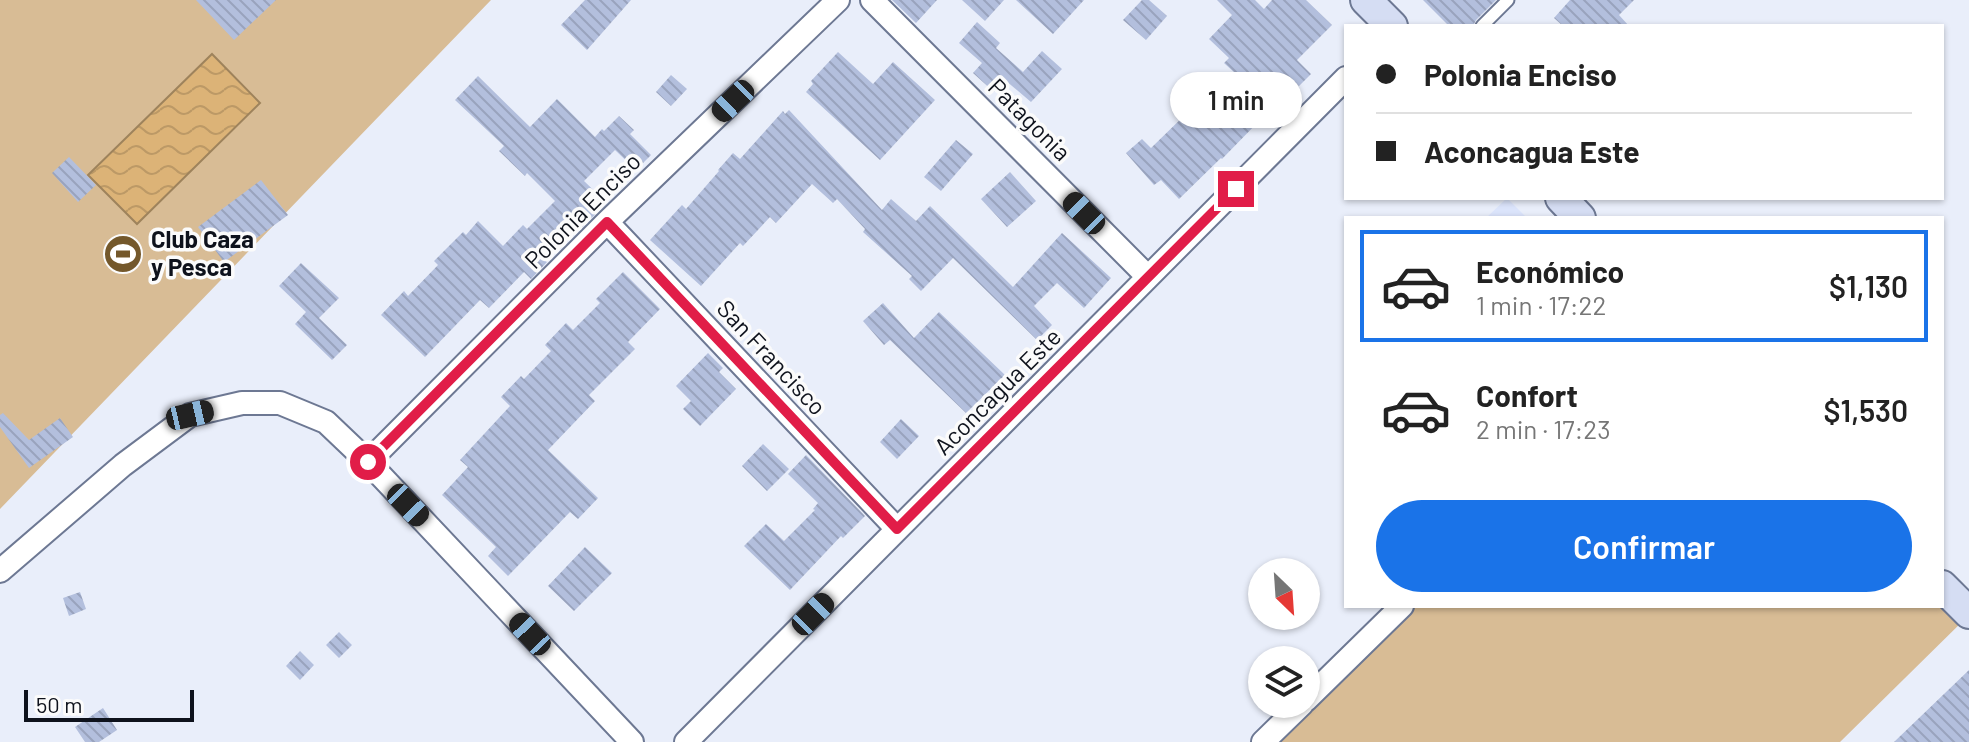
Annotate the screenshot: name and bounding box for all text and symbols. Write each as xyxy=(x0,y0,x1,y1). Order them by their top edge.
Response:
text: Polonia Enciso xyxy=(1424,56,1617,92)
street label: Patagonia xyxy=(983,72,1077,166)
callout: 1 min xyxy=(1170,73,1302,129)
car xyxy=(707,76,759,126)
text: 1 min xyxy=(1208,84,1264,115)
text: Aconcagua Este xyxy=(1424,133,1640,169)
street label: Polonia Enciso xyxy=(518,146,646,274)
route end xyxy=(1218,171,1254,207)
car xyxy=(1059,188,1109,238)
place label: Club Caza y Pesca xyxy=(151,224,254,281)
sports icon: Club Caza y Pesca xyxy=(102,233,144,275)
icon: car xyxy=(1380,250,1452,322)
text: Económico xyxy=(1476,253,1624,289)
text: $1,130 xyxy=(1829,268,1908,304)
text: 1 min · 17:22 xyxy=(1476,289,1606,320)
street label: San Francisco xyxy=(711,293,833,421)
street label: Aconcagua Este xyxy=(928,322,1066,460)
icon: car xyxy=(1380,374,1452,446)
text: Confort xyxy=(1476,377,1578,413)
text: $1,530 xyxy=(1824,392,1908,428)
car xyxy=(164,398,216,432)
text: 2 min · 17:23 xyxy=(1476,413,1611,444)
route start xyxy=(350,444,386,480)
car xyxy=(383,479,433,531)
button: Confirmar xyxy=(1376,500,1912,592)
north arrow xyxy=(1248,558,1320,630)
map controls xyxy=(1248,558,1320,718)
car xyxy=(788,589,838,639)
car xyxy=(505,608,555,660)
button: layers xyxy=(1248,646,1320,718)
scale bar xyxy=(24,686,194,722)
text: 50 m xyxy=(36,691,82,717)

